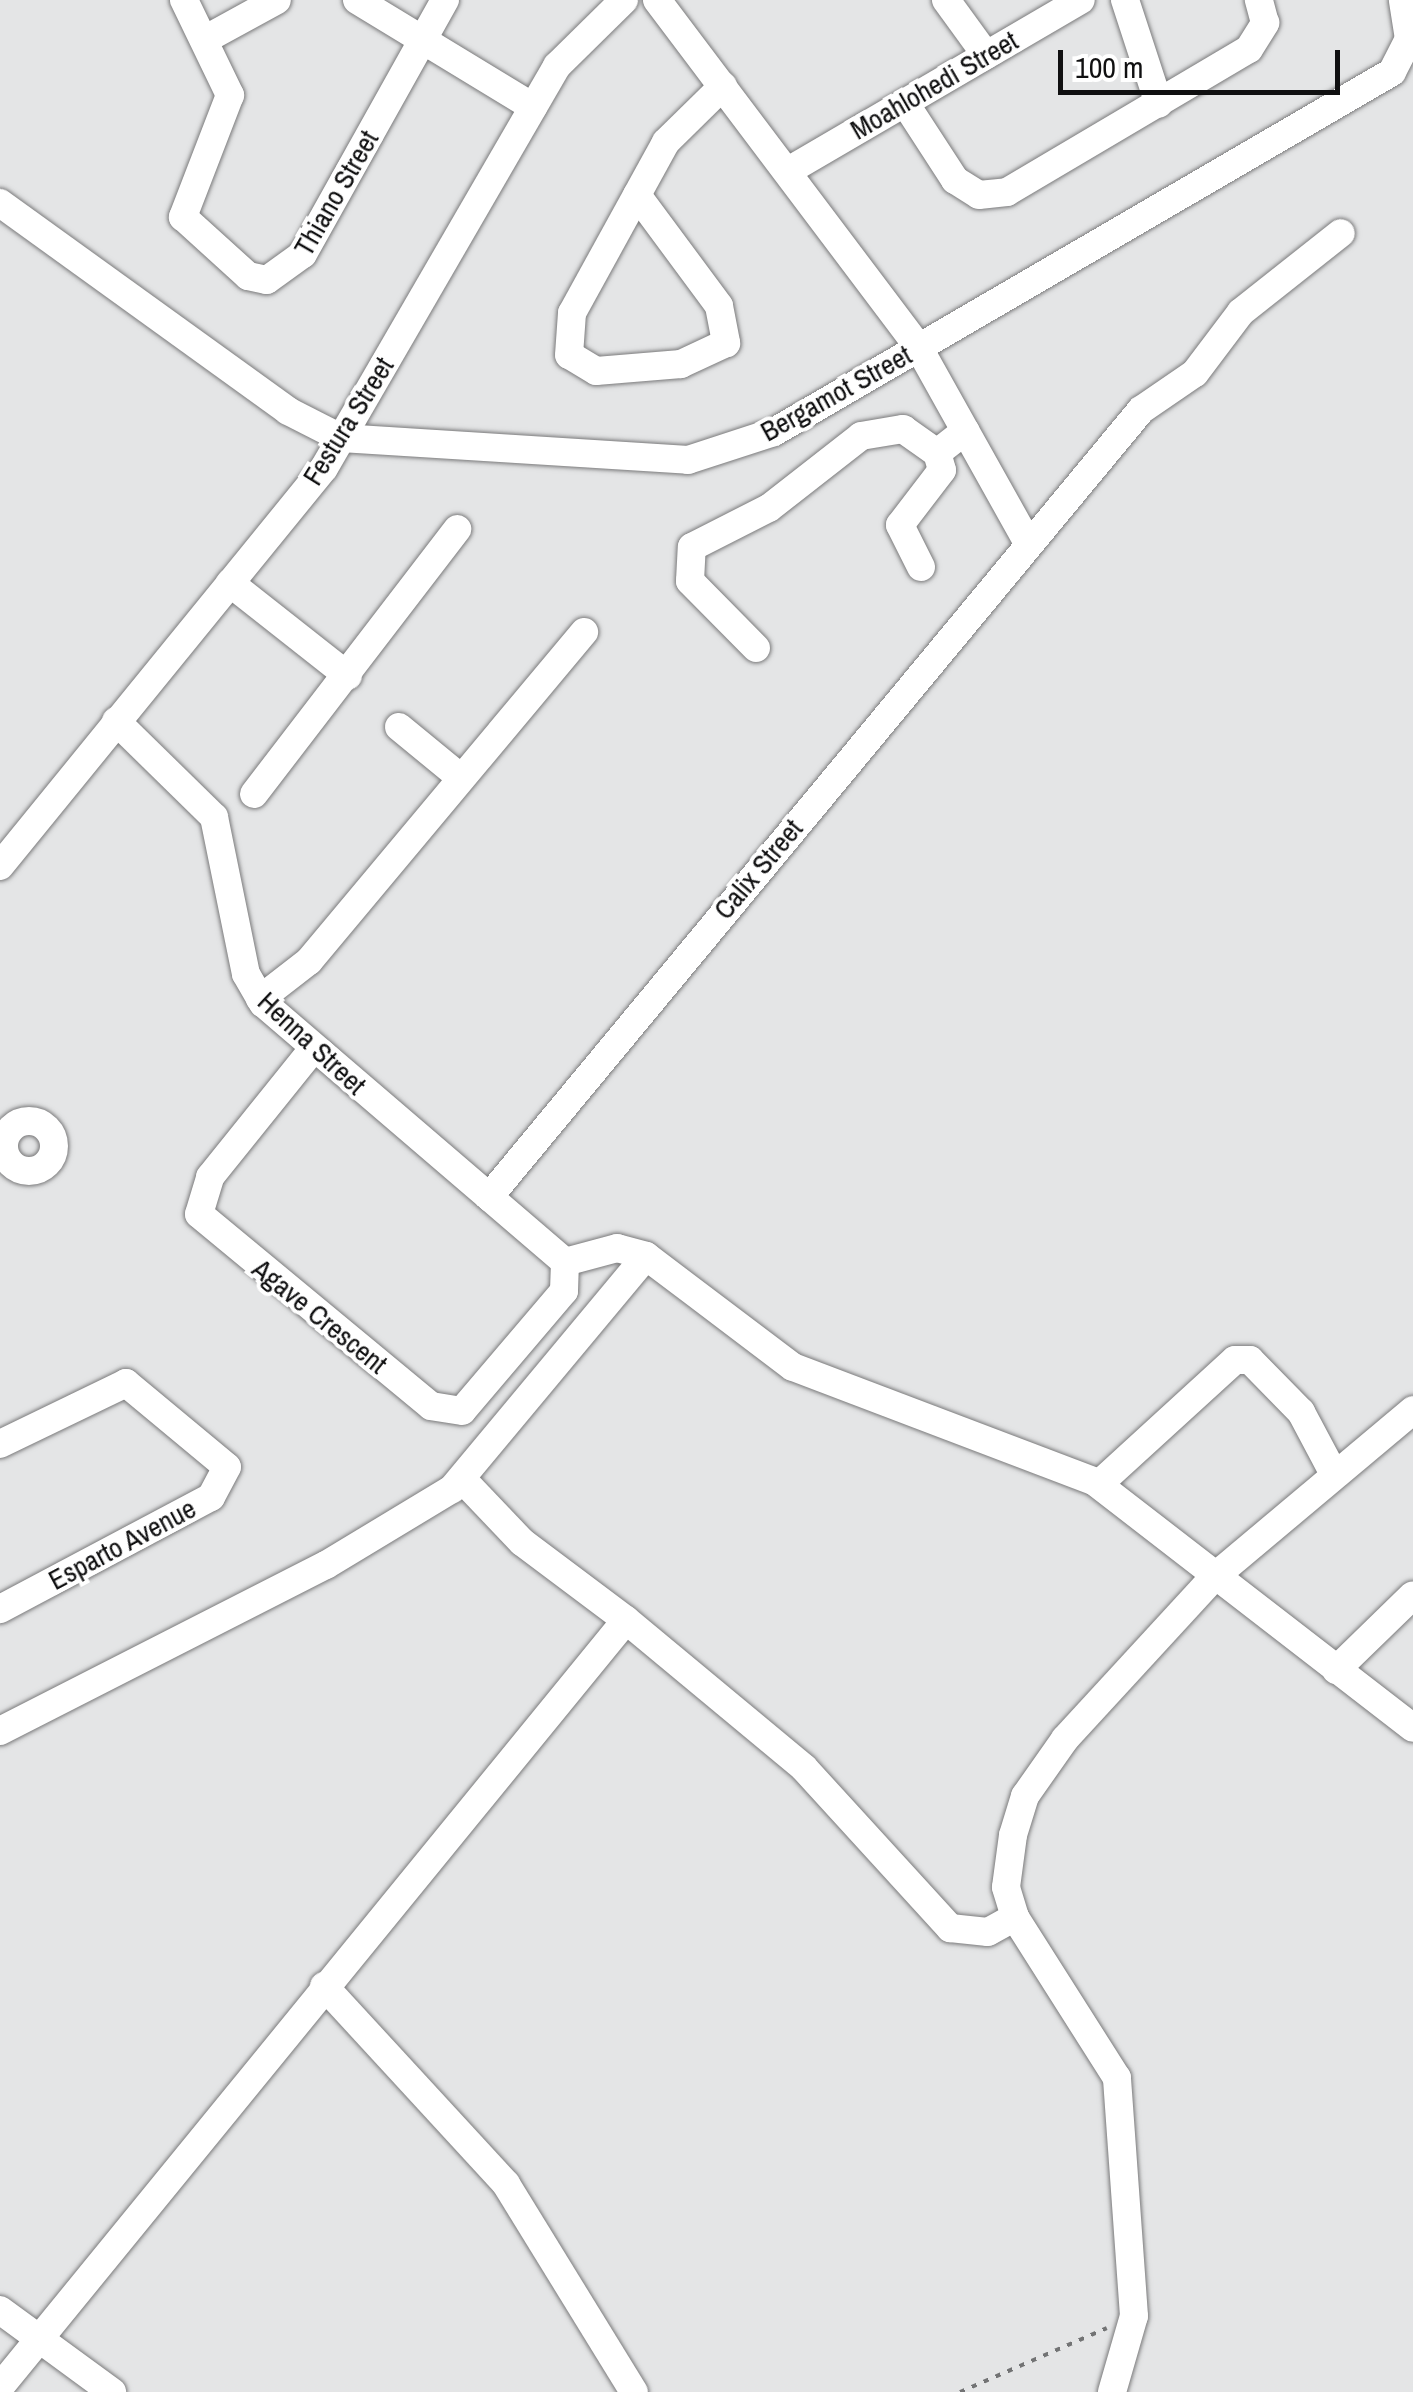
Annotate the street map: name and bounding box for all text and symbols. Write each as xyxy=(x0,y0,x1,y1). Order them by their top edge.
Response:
street label: Moahlohedi Street xyxy=(844,24,1024,146)
scale bar xyxy=(1063,30,1346,92)
text: 100 m xyxy=(1075,47,1143,87)
street label: Thiano Street xyxy=(287,124,385,262)
street label: Bergamot Street xyxy=(755,338,917,448)
street label: Festura Street xyxy=(296,351,400,491)
street label: Calix Street xyxy=(707,812,809,926)
street label: Henna Street xyxy=(251,985,373,1101)
street label: Agave Crescent xyxy=(246,1252,394,1380)
street label: Esparto Avenue xyxy=(42,1491,202,1597)

